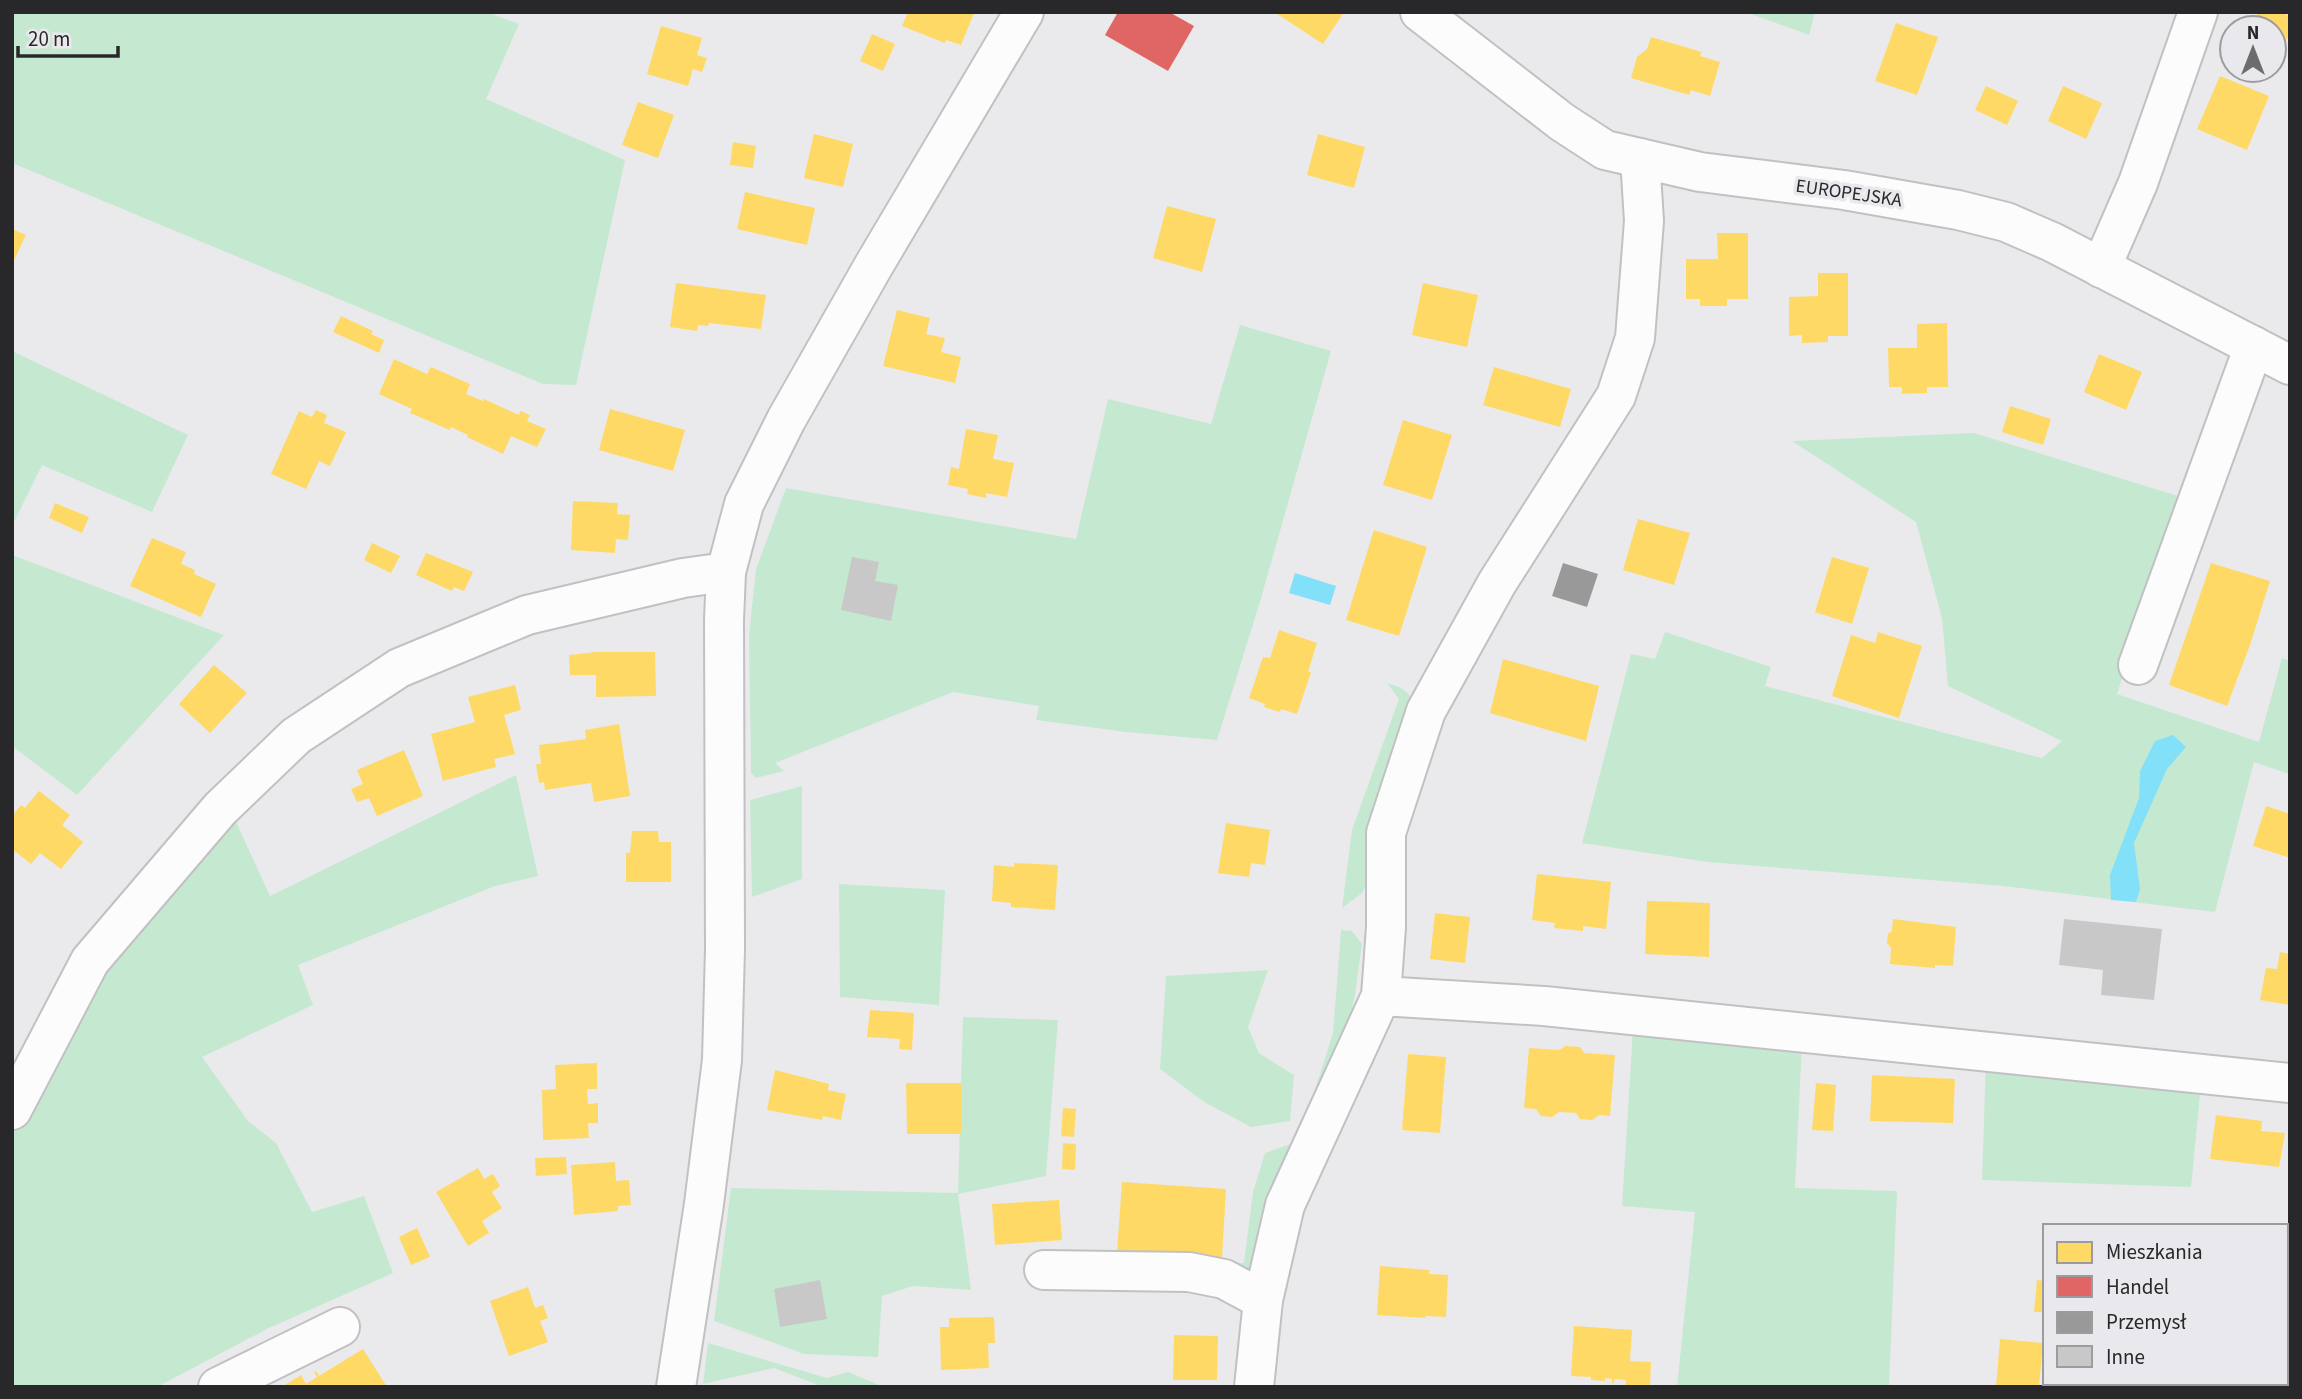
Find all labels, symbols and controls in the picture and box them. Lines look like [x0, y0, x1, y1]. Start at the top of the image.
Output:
scale bar [18, 14, 117, 58]
north arrow [2218, 14, 2288, 84]
text: N [2247, 20, 2259, 47]
text: 20 m [28, 24, 70, 54]
street label: EUROPEJSKA [1794, 173, 1904, 214]
legend [2043, 1224, 2288, 1385]
text: Mieszkania [2106, 1237, 2203, 1267]
text: Handel [2106, 1272, 2169, 1302]
text: Przemysł [2106, 1307, 2187, 1337]
text: Inne [2106, 1342, 2145, 1372]

